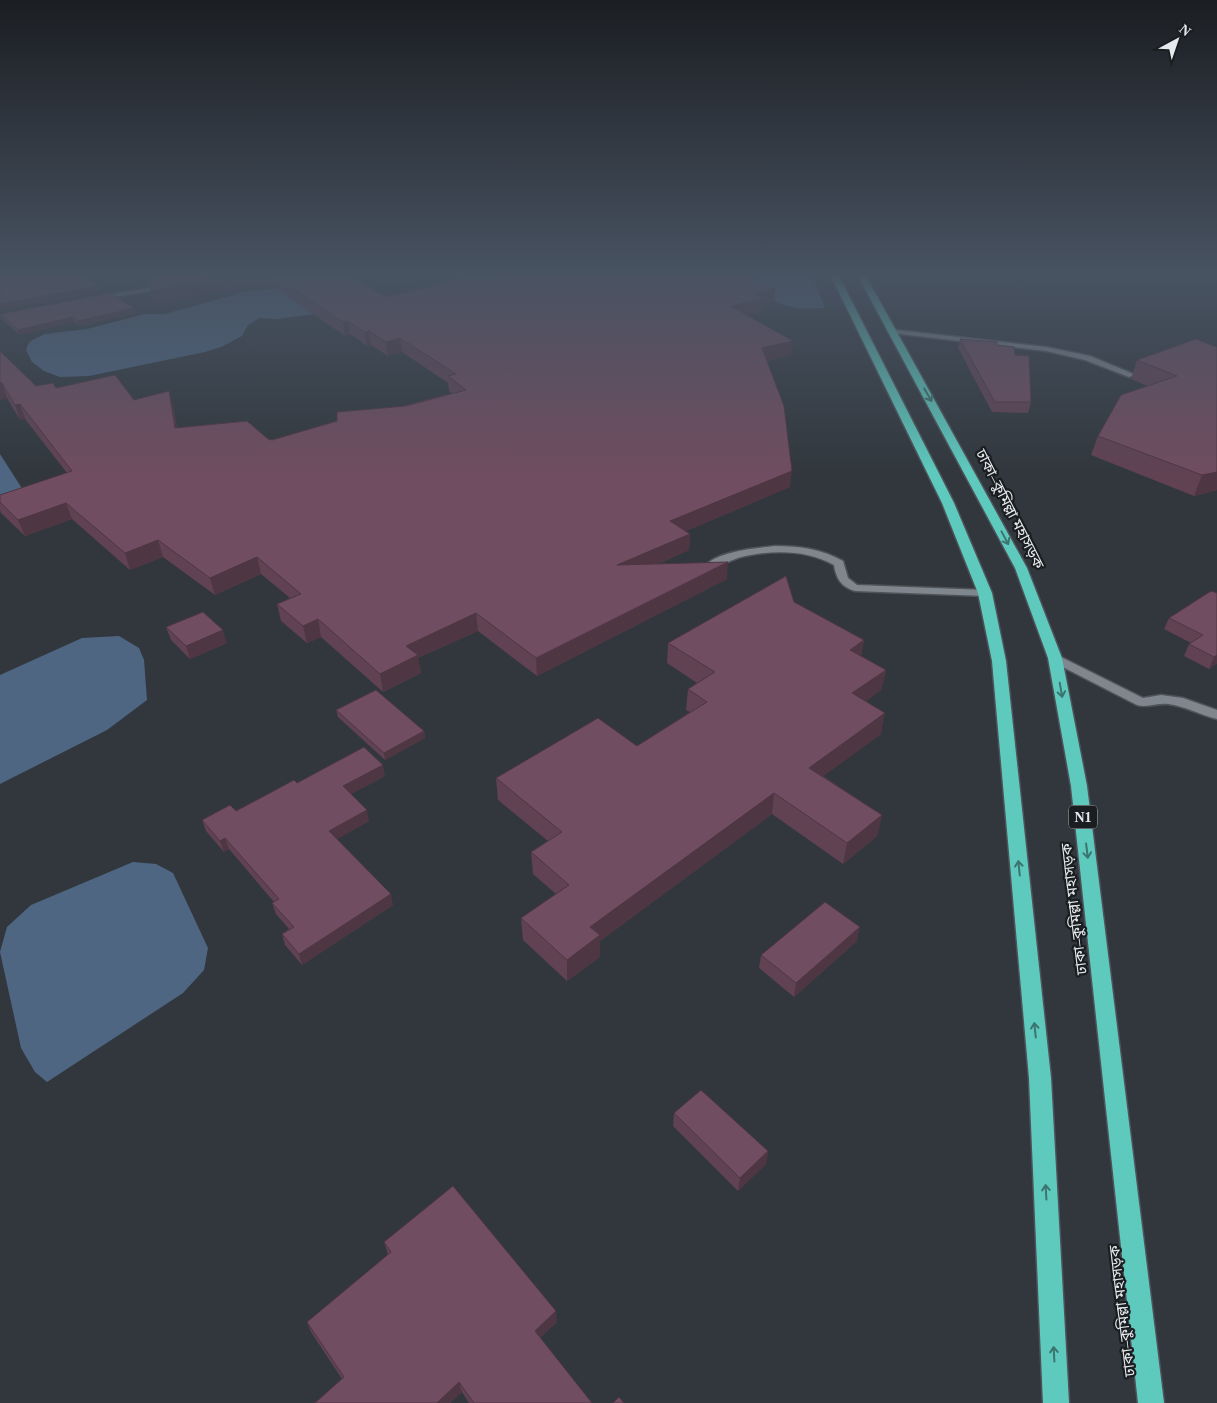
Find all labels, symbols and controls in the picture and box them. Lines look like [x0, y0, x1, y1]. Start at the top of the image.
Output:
north arrow [1152, 15, 1202, 65]
text: N [1176, 21, 1194, 39]
one-way arrow [923, 388, 933, 403]
street label: ঢাকা–কুমিল্লা মহাসড়ক [972, 446, 1048, 573]
one-way arrow [1000, 531, 1010, 546]
one-way arrow [1057, 682, 1067, 698]
road number: N1 [1069, 806, 1097, 829]
street label: ঢাকা–কুমিল্লা মহাসড়ক [1058, 841, 1091, 977]
one-way arrow [1082, 842, 1092, 858]
one-way arrow [1014, 860, 1024, 876]
one-way arrow [1030, 1022, 1040, 1038]
one-way arrow [1041, 1184, 1050, 1200]
street label: ঢাকা–কুমিল্লা মহাসড়ক [1106, 1243, 1139, 1379]
one-way arrow [1049, 1347, 1058, 1363]

